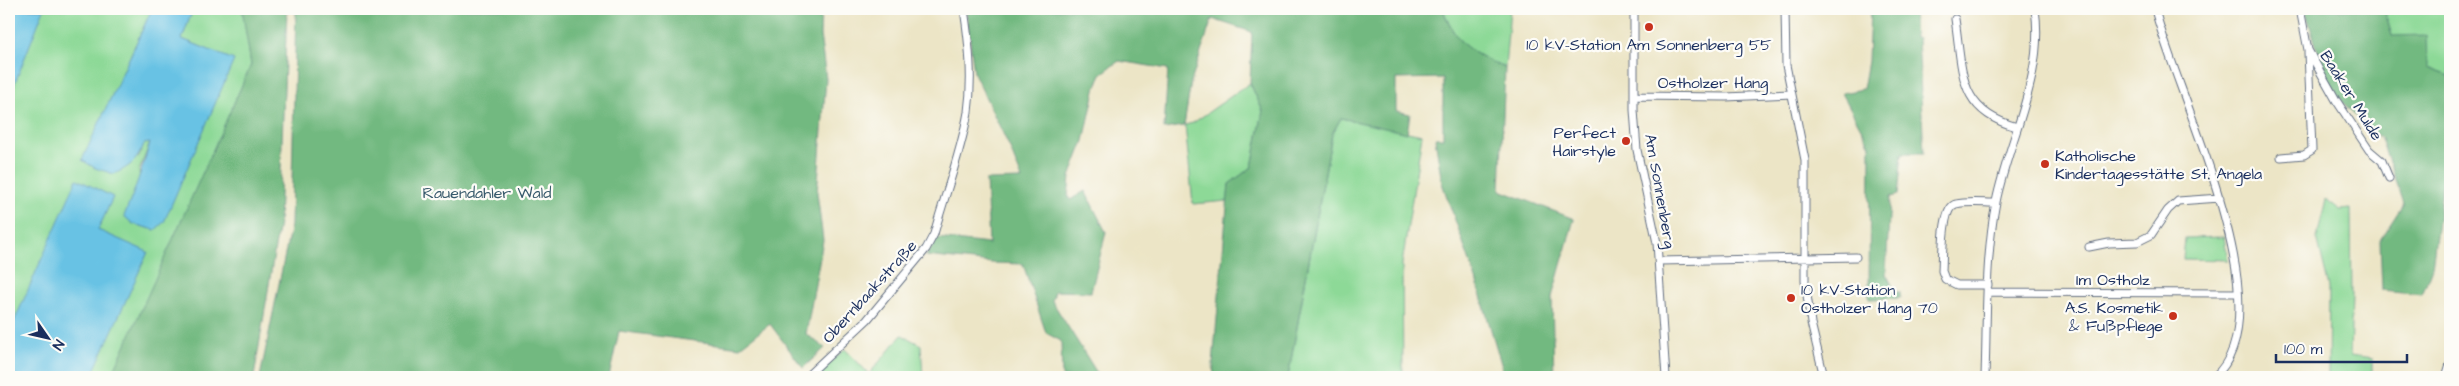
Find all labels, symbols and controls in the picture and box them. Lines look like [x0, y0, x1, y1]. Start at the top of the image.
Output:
marker: 10 kV-Station Am Sonnenberg 55 [1643, 21, 1655, 33]
place label: 10 kV-Station Am Sonnenberg 55 [1526, 34, 1772, 57]
street label: Baaker Mulde [2315, 46, 2388, 145]
street label: Ostholzer Hang [1658, 72, 1768, 95]
place label: Perfect Hairstyle [1552, 122, 1617, 163]
street label: Am Sonnenberg [1638, 132, 1681, 250]
marker: Perfect Hairstyle [1620, 135, 1632, 147]
place label: Katholische Kindertagesstätte St. Angela [2055, 145, 2262, 186]
marker: Katholische Kindertagesstätte St. Angela [2039, 158, 2051, 170]
park label: Rauendahler Wald [423, 182, 551, 204]
street label: Obernbaakstraße [817, 235, 922, 348]
street label: Im Ostholz [2076, 269, 2150, 291]
place label: 10 kV-Station Ostholzer Hang 70 [1801, 279, 1938, 320]
marker: 10 kV-Station Ostholzer Hang 70 [1785, 292, 1797, 304]
place label: A.S. Kosmetik & Fußpflege [2065, 297, 2163, 338]
marker: A.S. Kosmetik & Fußpflege [2167, 310, 2179, 322]
north arrow [22, 314, 72, 364]
scale bar [2276, 331, 2408, 363]
text: N [47, 335, 69, 354]
text: 100 m [2284, 339, 2323, 360]

